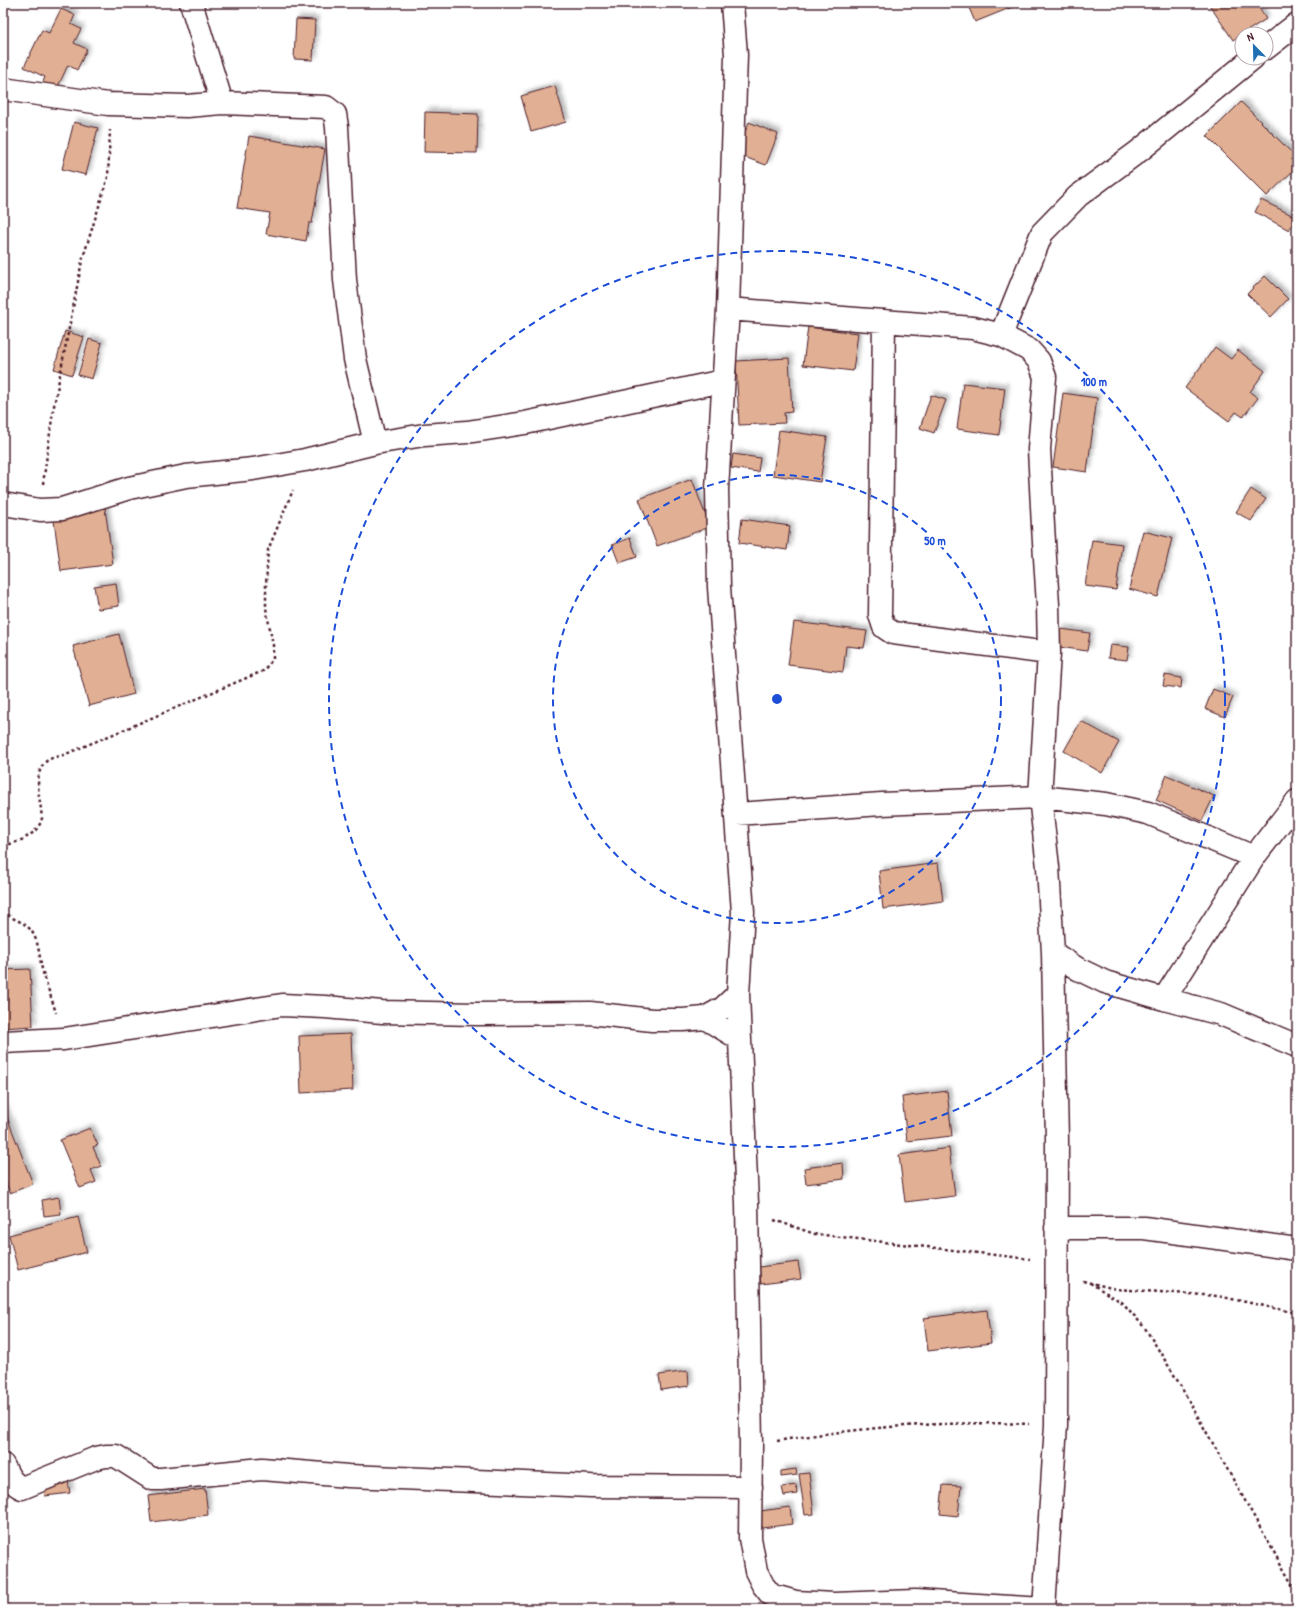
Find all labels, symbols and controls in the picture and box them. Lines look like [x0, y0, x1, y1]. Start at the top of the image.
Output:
north arrow [1234, 26, 1274, 66]
text: N [1245, 29, 1256, 44]
text: 100 m [1081, 373, 1107, 390]
text: 50 m [924, 532, 946, 549]
centre of rings [770, 692, 784, 706]

